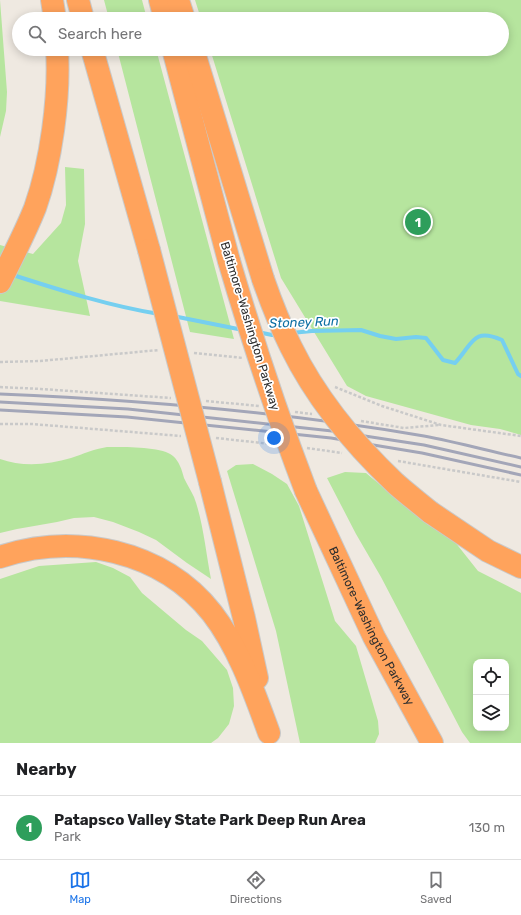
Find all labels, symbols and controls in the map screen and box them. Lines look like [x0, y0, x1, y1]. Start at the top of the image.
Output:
search box [12, 12, 509, 56]
icon: search [26, 23, 48, 45]
text: Search here [58, 25, 142, 43]
pin: 1 [405, 207, 431, 237]
street label: Baltimore-Washington Parkway [218, 240, 282, 412]
water label: Stoney Run [269, 313, 339, 331]
your location [264, 428, 284, 448]
street label: Baltimore-Washington Parkway [326, 544, 417, 708]
map controls [473, 659, 509, 731]
button: locate [473, 659, 509, 695]
button: layers [473, 695, 509, 731]
text: Nearby [16, 759, 77, 779]
text: Patapsco Valley State Park Deep Run Area [54, 811, 366, 829]
text: 1 [26, 820, 32, 835]
text: 130 m [469, 820, 505, 835]
text: Park [54, 829, 81, 844]
tab: Map [69, 869, 91, 906]
tab: Directions [230, 869, 282, 906]
tab: Saved [420, 869, 452, 906]

